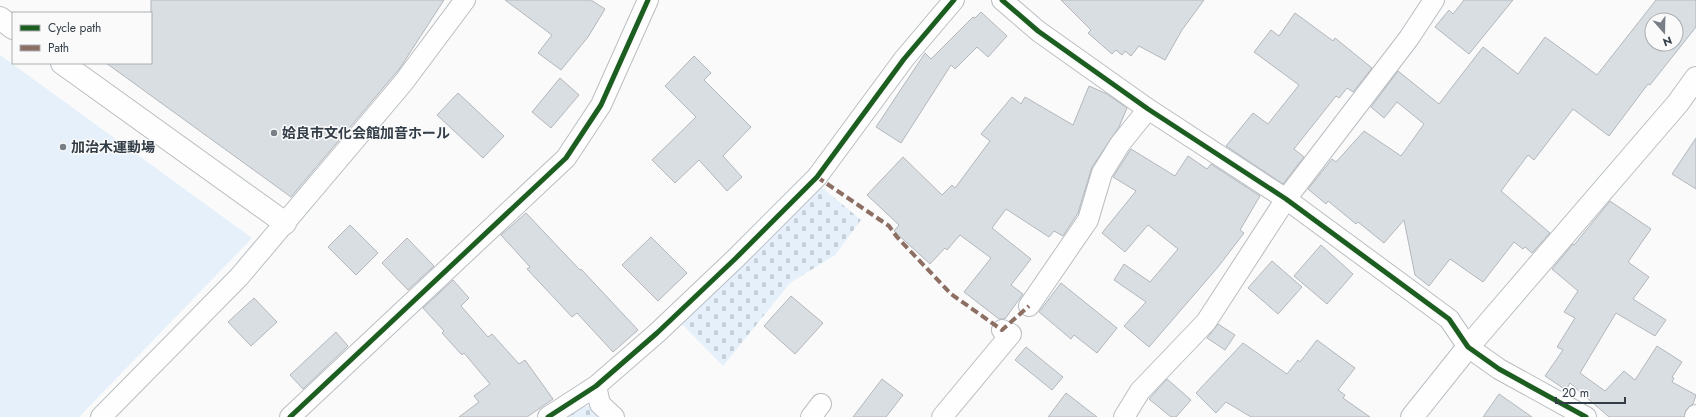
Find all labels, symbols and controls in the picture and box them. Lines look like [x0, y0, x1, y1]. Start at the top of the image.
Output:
legend [12, 12, 152, 64]
north arrow [1644, 12, 1684, 52]
text: Cycle path [48, 19, 101, 37]
text: N [1661, 32, 1674, 50]
text: Path [48, 39, 69, 57]
place label: 姶良市文化会館加音ホール [282, 123, 450, 143]
marker: 姶良市文化会館加音ホール [269, 128, 279, 138]
place label: 加治木運動場 [71, 137, 155, 157]
marker: 加治木運動場 [58, 142, 68, 152]
scale bar [1556, 379, 1625, 405]
text: 20 m [1562, 384, 1589, 402]

